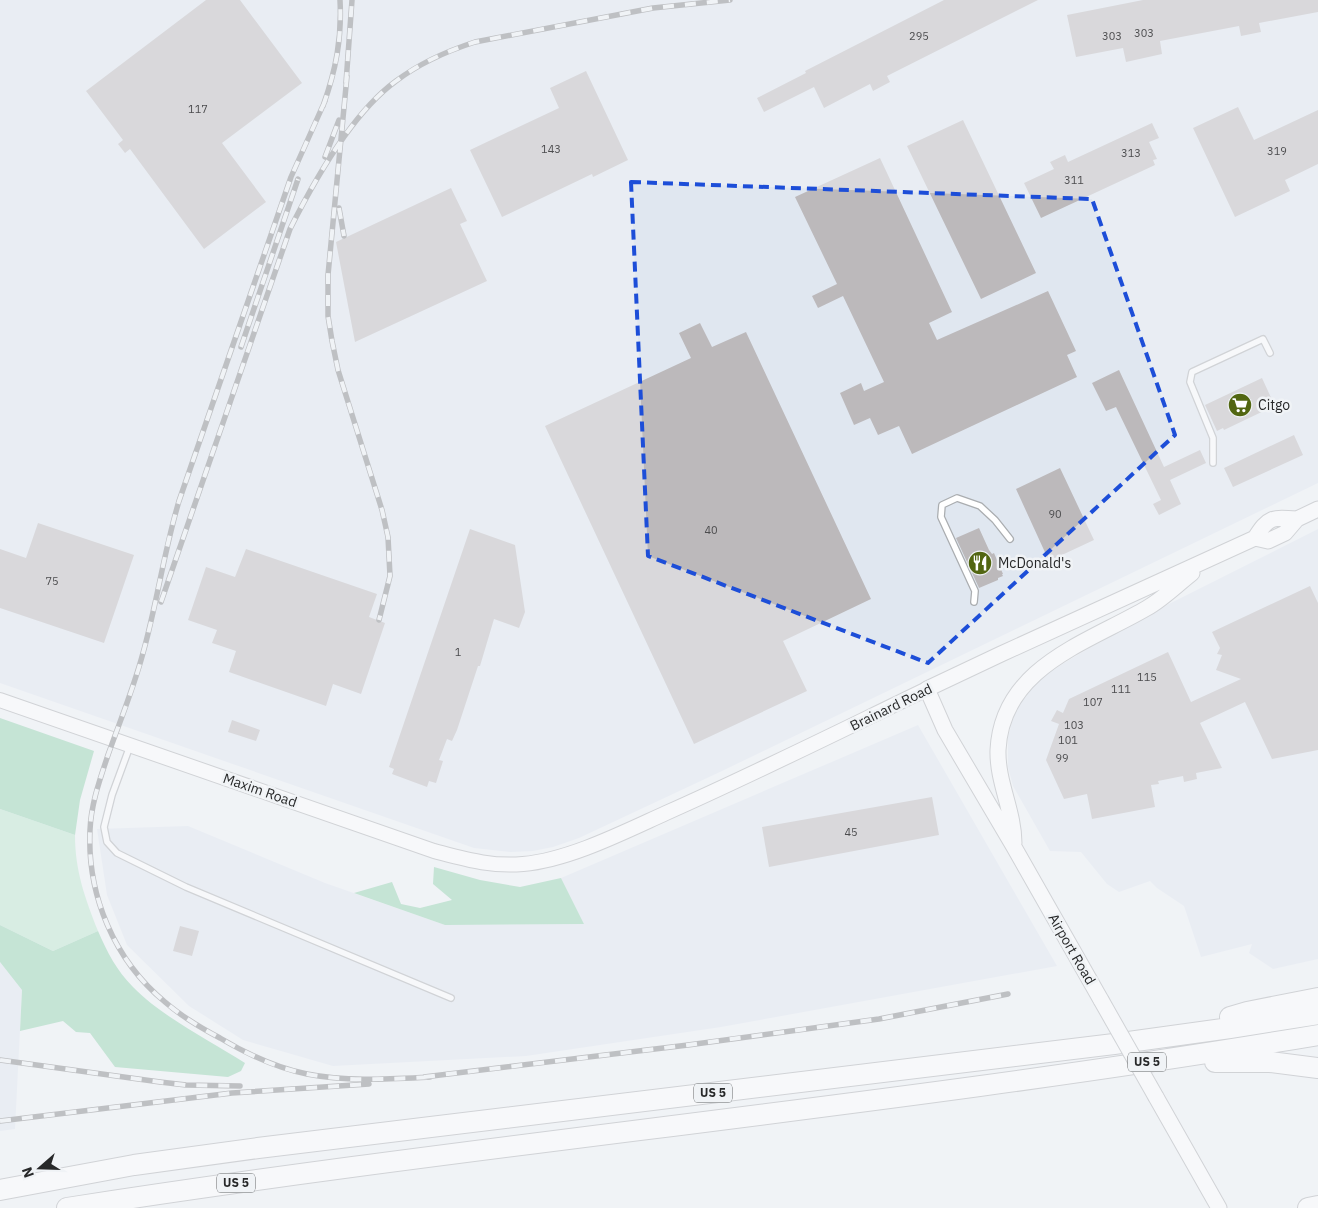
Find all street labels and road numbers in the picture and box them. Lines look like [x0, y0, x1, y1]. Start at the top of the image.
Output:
street label: Brainard Road [847, 679, 935, 735]
street label: Maxim Road [221, 769, 299, 811]
street label: Airport Road [1044, 910, 1100, 988]
road number: US 5 [1128, 1052, 1166, 1072]
road number: US 5 [694, 1084, 732, 1102]
road number: US 5 [217, 1174, 255, 1192]

